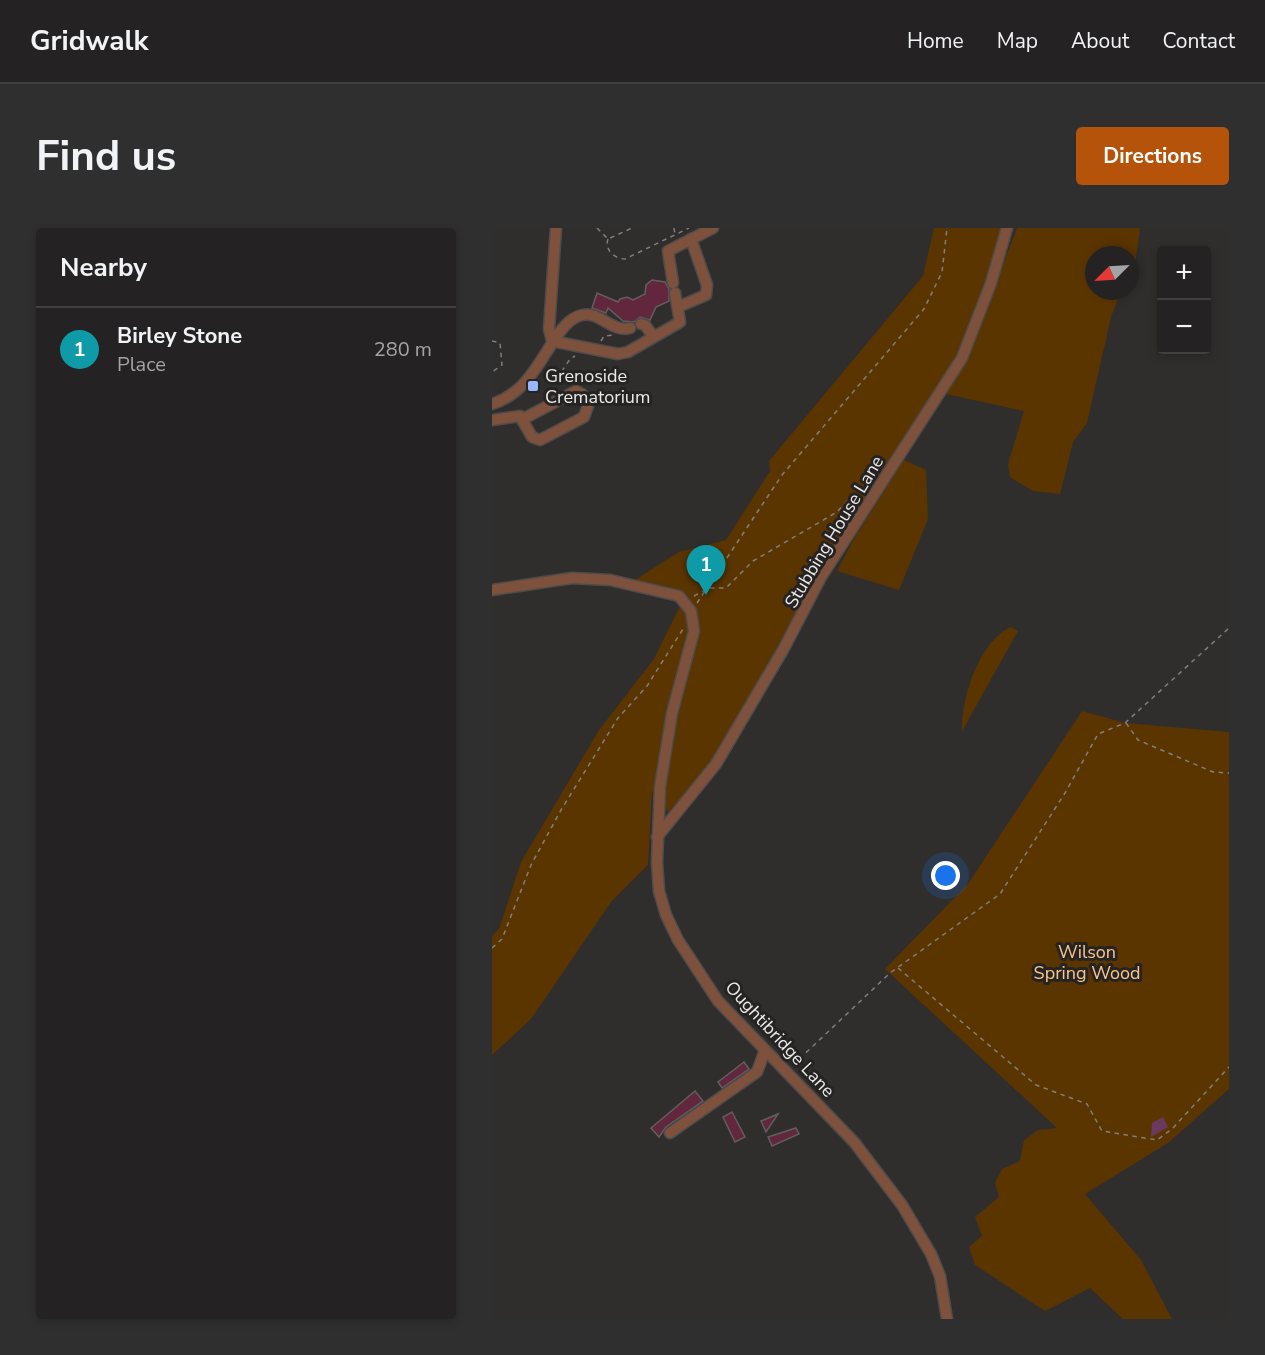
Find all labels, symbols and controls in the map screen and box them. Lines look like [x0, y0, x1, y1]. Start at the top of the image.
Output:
text: Gridwalk [30, 22, 148, 60]
text: Home [907, 27, 964, 55]
text: Map [997, 27, 1038, 55]
text: About [1071, 27, 1129, 55]
text: Contact [1162, 27, 1235, 55]
button: Directions [1076, 127, 1229, 185]
text: Find us [36, 128, 176, 185]
north arrow [1085, 246, 1139, 300]
map controls [1157, 246, 1211, 354]
button: + [1157, 246, 1211, 300]
text: Nearby [60, 250, 147, 285]
button: − [1157, 300, 1211, 354]
text: Birley Stone [117, 321, 242, 351]
text: 1 [74, 336, 86, 363]
text: 280 m [374, 336, 432, 363]
text: Place [117, 351, 166, 378]
place label: Grenoside Crematorium [545, 364, 650, 409]
marker: Grenoside Crematorium [526, 379, 540, 393]
street label: Stubbing House Lane [779, 451, 889, 613]
pin: 1 [686, 546, 726, 595]
your location [931, 861, 960, 890]
park label: Wilson Spring Wood [1034, 940, 1140, 985]
street label: Oughtibridge Lane [720, 976, 840, 1102]

